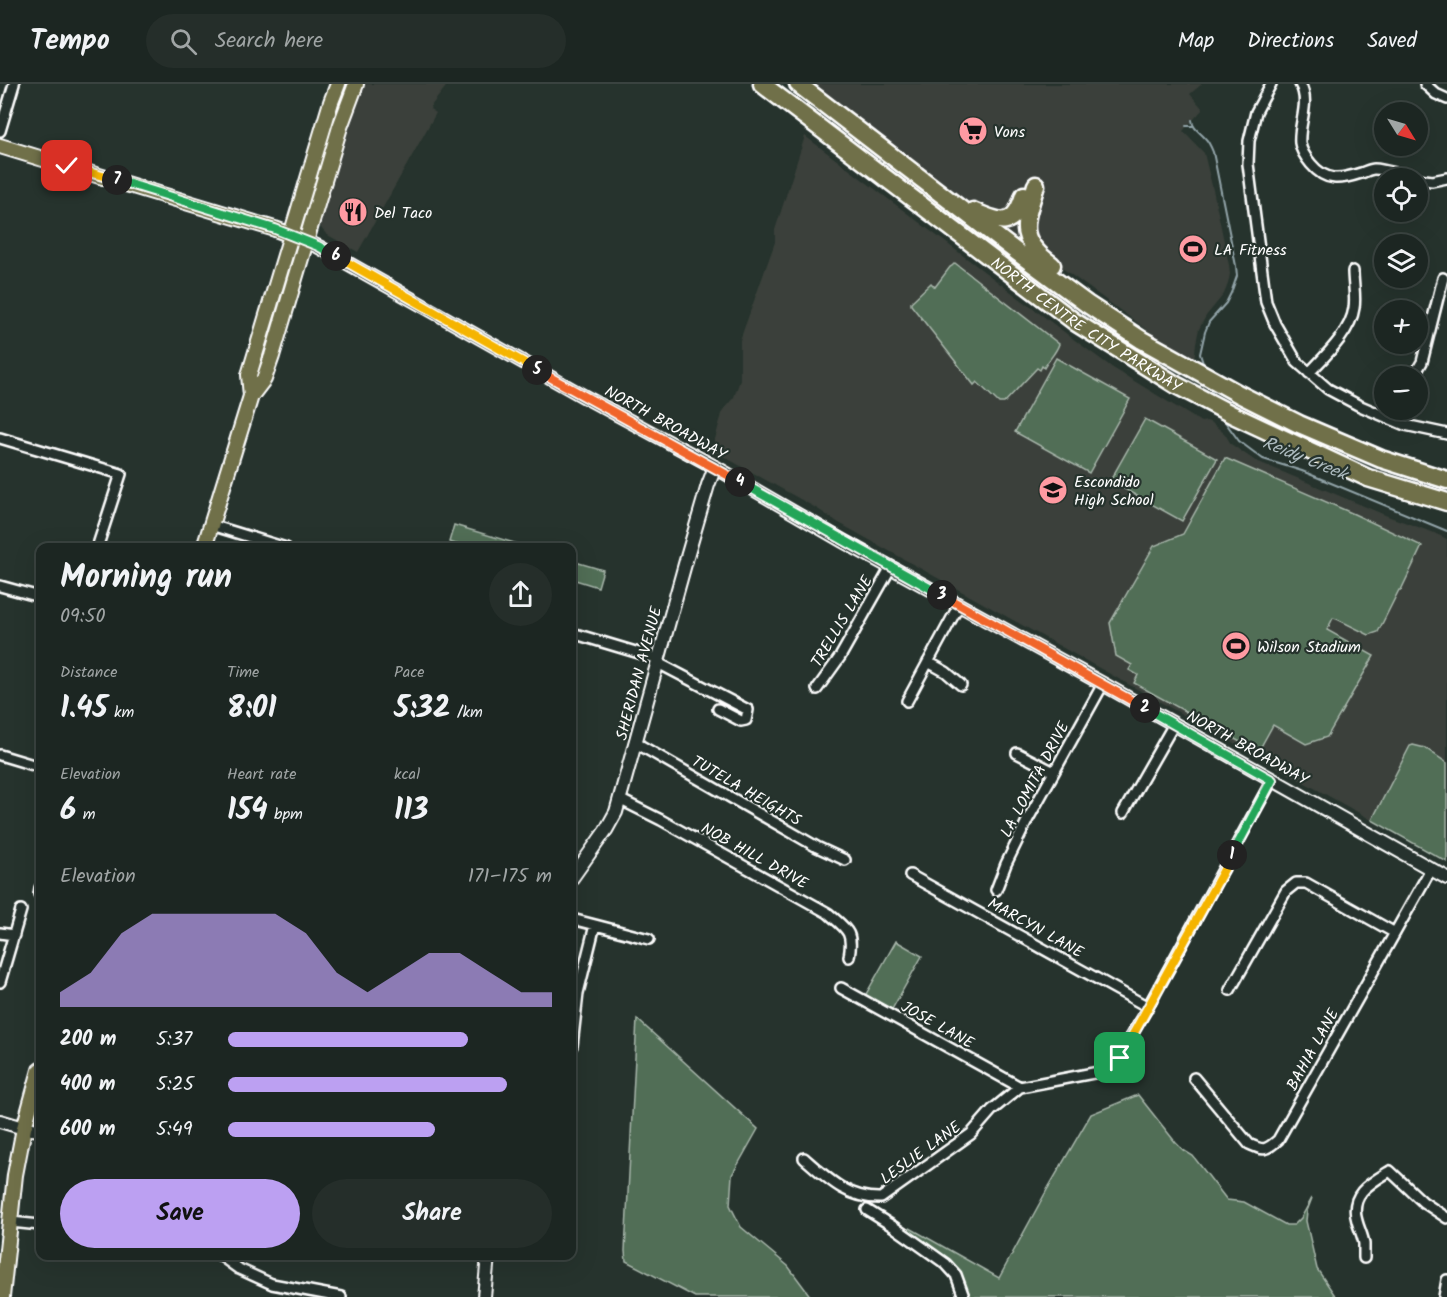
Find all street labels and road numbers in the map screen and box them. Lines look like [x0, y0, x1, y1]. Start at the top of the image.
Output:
street label: NORTH CENTRE CITY PARKWAY [985, 251, 1186, 400]
street label: NORTH BROADWAY [600, 379, 732, 468]
street label: TRELLIS LANE [805, 571, 880, 672]
street label: SHERIDAN AVENUE [610, 603, 669, 743]
street label: NORTH BROADWAY [1182, 704, 1314, 793]
street label: LA LOMITA DRIVE [994, 717, 1077, 842]
street label: TUTELA HEIGHTS [687, 750, 806, 833]
street label: NOB HILL DRIVE [696, 816, 813, 896]
street label: MARCYN LANE [983, 892, 1088, 965]
street label: JOSE LANE [896, 995, 979, 1056]
street label: BAHIA LANE [1280, 1004, 1346, 1095]
street label: LESLIE LANE [875, 1115, 967, 1191]

